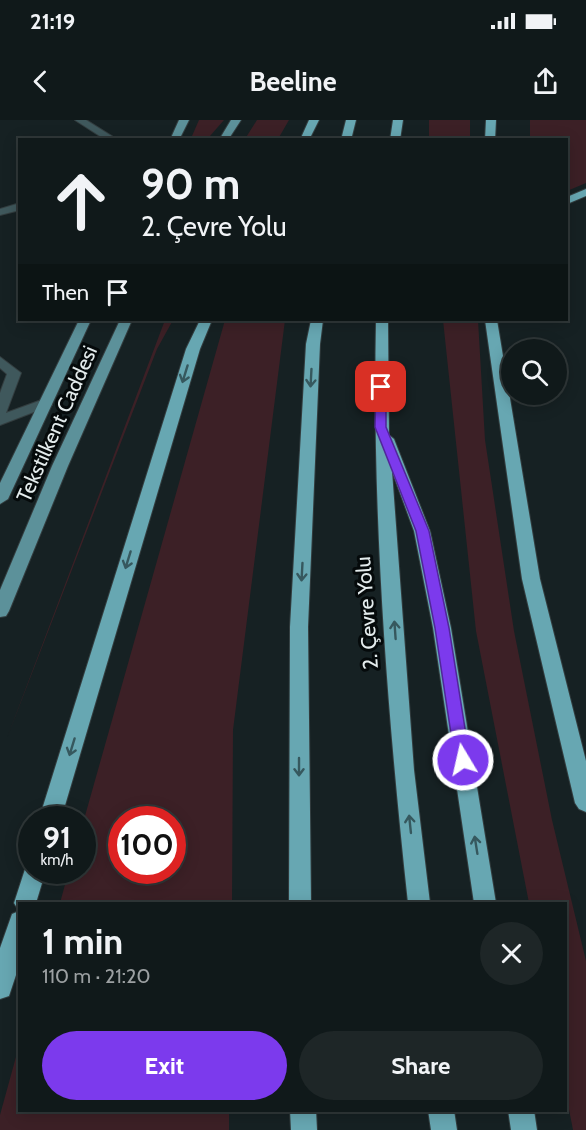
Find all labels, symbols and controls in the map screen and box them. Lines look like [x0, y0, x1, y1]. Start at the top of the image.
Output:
text: 21:19 [30, 8, 75, 35]
icon: back [24, 65, 57, 98]
text: Beeline [249, 65, 337, 98]
icon: share [529, 65, 562, 98]
text: 90 m [141, 158, 240, 210]
icon: ahead [42, 162, 120, 240]
text: 2. Çevre Yolu [141, 210, 287, 243]
icon: arrive [101, 276, 134, 309]
text: Then [42, 279, 89, 306]
map controls [501, 339, 567, 405]
button: search [501, 339, 567, 405]
street label: Tekstilkent Caddesi [11, 342, 102, 506]
pin [355, 361, 406, 412]
one-way arrow [179, 364, 190, 383]
one-way arrow [306, 367, 317, 387]
icon: arrive [364, 370, 397, 403]
one-way arrow [122, 551, 133, 570]
street label: 2. Çevre Yolu [350, 556, 383, 670]
one-way arrow [296, 562, 307, 582]
one-way arrow [389, 620, 400, 640]
position arrow [431, 728, 495, 792]
one-way arrow [66, 737, 77, 756]
one-way arrow [293, 757, 305, 777]
speed limit sign: 100 [108, 806, 186, 884]
one-way arrow [404, 815, 415, 834]
text: 91 [43, 819, 71, 856]
one-way arrow [470, 836, 481, 856]
text: km/h [41, 851, 73, 869]
text: 1 min [42, 919, 123, 963]
button: close [480, 922, 543, 985]
text: 110 m · 21:20 [42, 964, 150, 988]
button: Exit [42, 1031, 287, 1100]
button: Share [299, 1031, 543, 1100]

